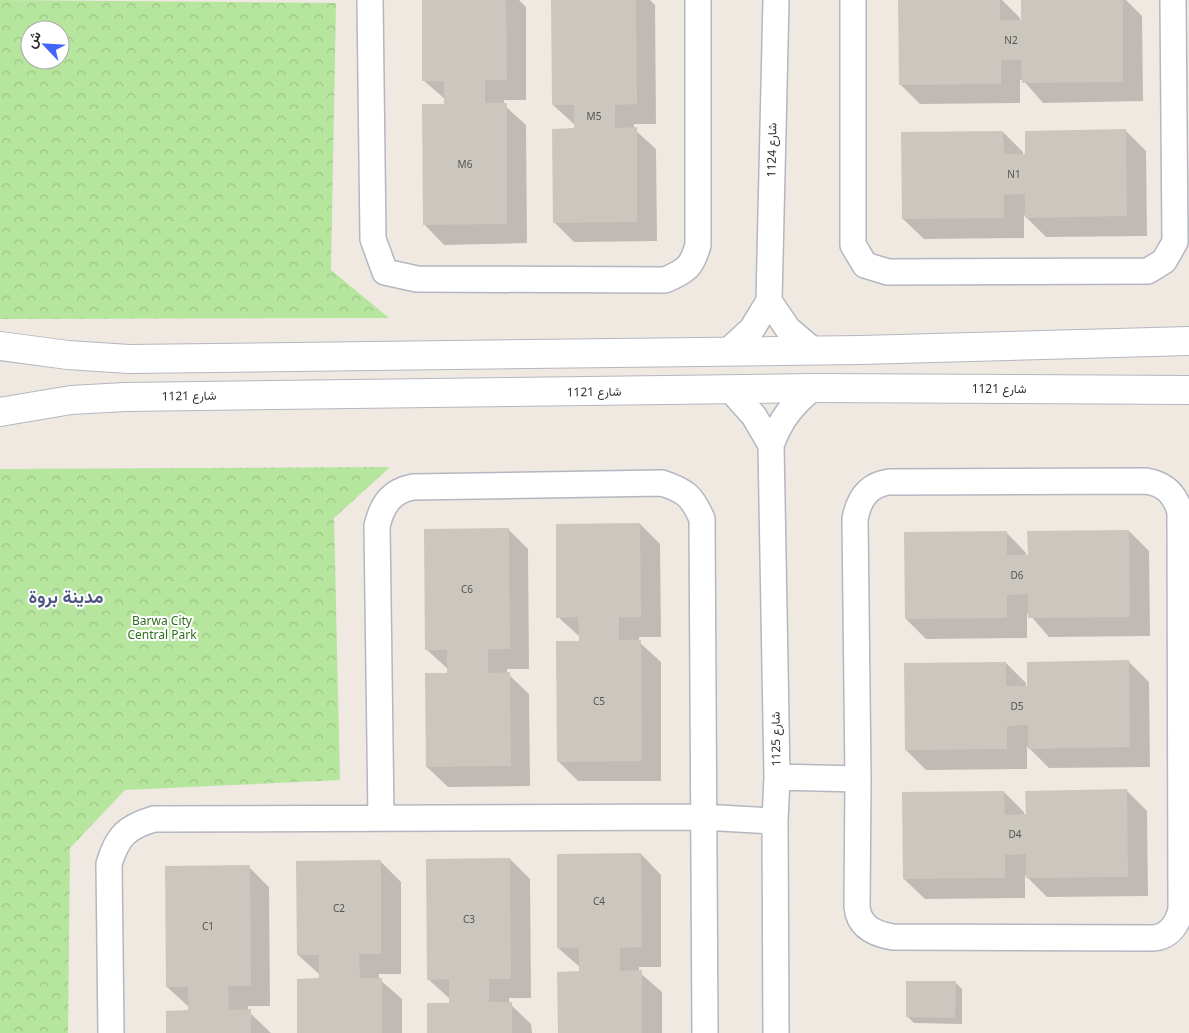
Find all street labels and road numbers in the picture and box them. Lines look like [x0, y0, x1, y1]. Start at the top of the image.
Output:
street label: شارع 1124 [763, 122, 781, 178]
street label: شارع 1121 [972, 380, 1026, 398]
street label: شارع 1121 [566, 383, 622, 401]
street label: شارع 1121 [161, 387, 217, 405]
street label: شارع 1125 [767, 711, 785, 767]

